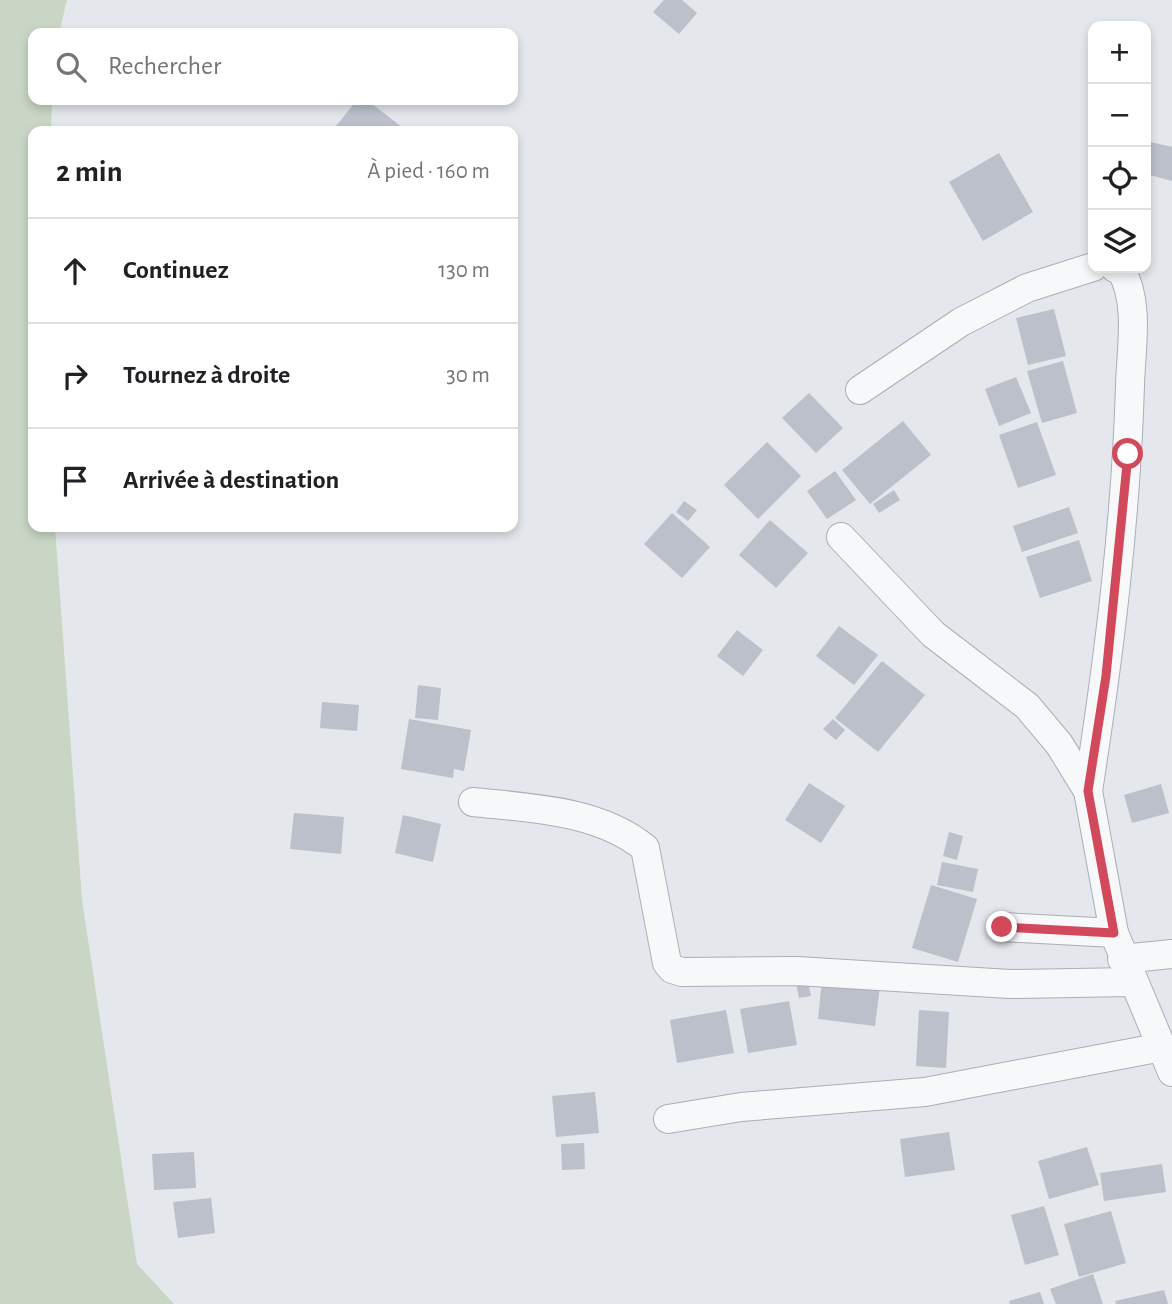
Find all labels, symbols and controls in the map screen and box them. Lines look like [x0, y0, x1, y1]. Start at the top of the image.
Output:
map controls [1088, 21, 1151, 273]
button: + [1088, 21, 1151, 84]
search box [28, 28, 518, 105]
icon: search [52, 48, 90, 86]
text: Rechercher [108, 53, 221, 79]
button: − [1088, 84, 1151, 147]
button: locate [1088, 147, 1151, 210]
text: 2 min [56, 157, 123, 187]
text: À pied · 160 m [367, 160, 490, 183]
button: layers [1088, 210, 1151, 273]
icon: ahead [56, 252, 94, 290]
text: Continuez [123, 257, 229, 283]
text: 130 m [438, 259, 490, 282]
icon: right [56, 357, 94, 395]
text: Tournez à droite [123, 362, 290, 388]
text: 30 m [446, 364, 490, 387]
route start [1112, 438, 1143, 469]
icon: arrive [56, 462, 94, 500]
text: Arrivée à destination [123, 467, 339, 493]
route end [986, 911, 1017, 942]

